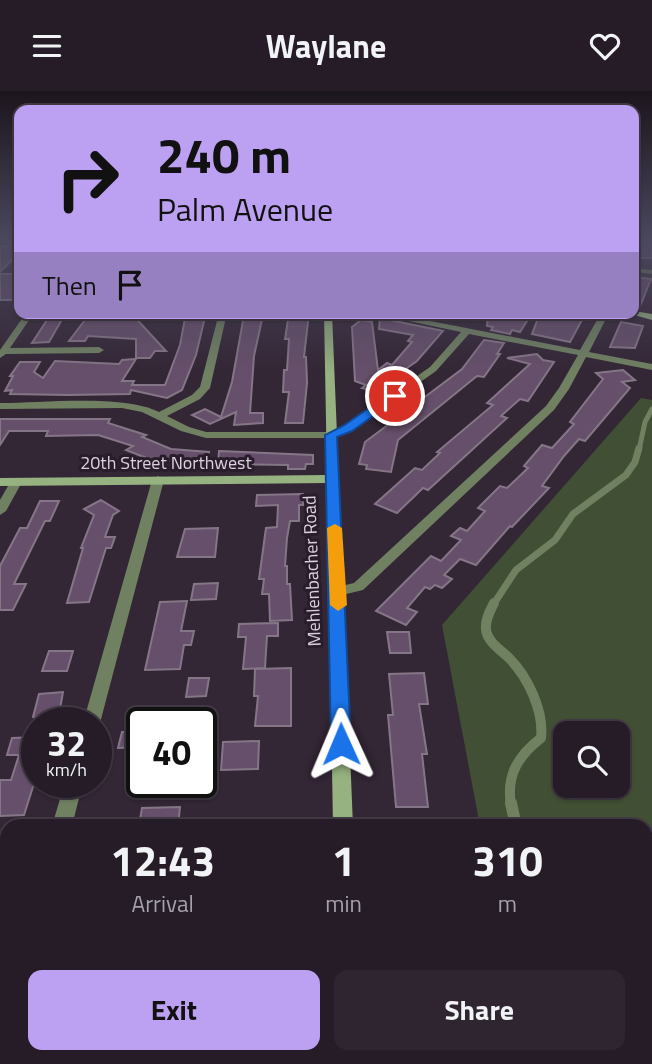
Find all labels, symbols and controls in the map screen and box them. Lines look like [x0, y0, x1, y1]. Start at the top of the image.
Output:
text: Waylane [266, 22, 386, 70]
icon: menu [28, 27, 66, 65]
icon: heart [586, 27, 624, 65]
text: 240 m [157, 117, 291, 192]
icon: right [42, 133, 133, 224]
text: Palm Avenue [157, 185, 333, 233]
text: Then [42, 266, 97, 305]
icon: arrive [111, 266, 149, 304]
pin [365, 366, 425, 426]
icon: arrive [376, 377, 414, 415]
street label: 20th Street Northwest [80, 449, 252, 476]
street label: Mehlenbacher Road [295, 495, 328, 647]
speed limit sign: 40 [126, 707, 217, 798]
position arrow [304, 707, 378, 781]
text: 32 [47, 716, 86, 770]
map controls [553, 721, 630, 798]
button: search [553, 721, 630, 798]
text: km/h [46, 756, 87, 783]
text: 12:43 [110, 828, 215, 892]
text: 1 [332, 828, 355, 892]
text: 310 [472, 828, 543, 892]
text: Arrival [131, 886, 194, 921]
text: min [325, 886, 362, 921]
text: m [498, 886, 517, 921]
button: Exit [28, 970, 320, 1050]
button: Share [334, 970, 625, 1050]

